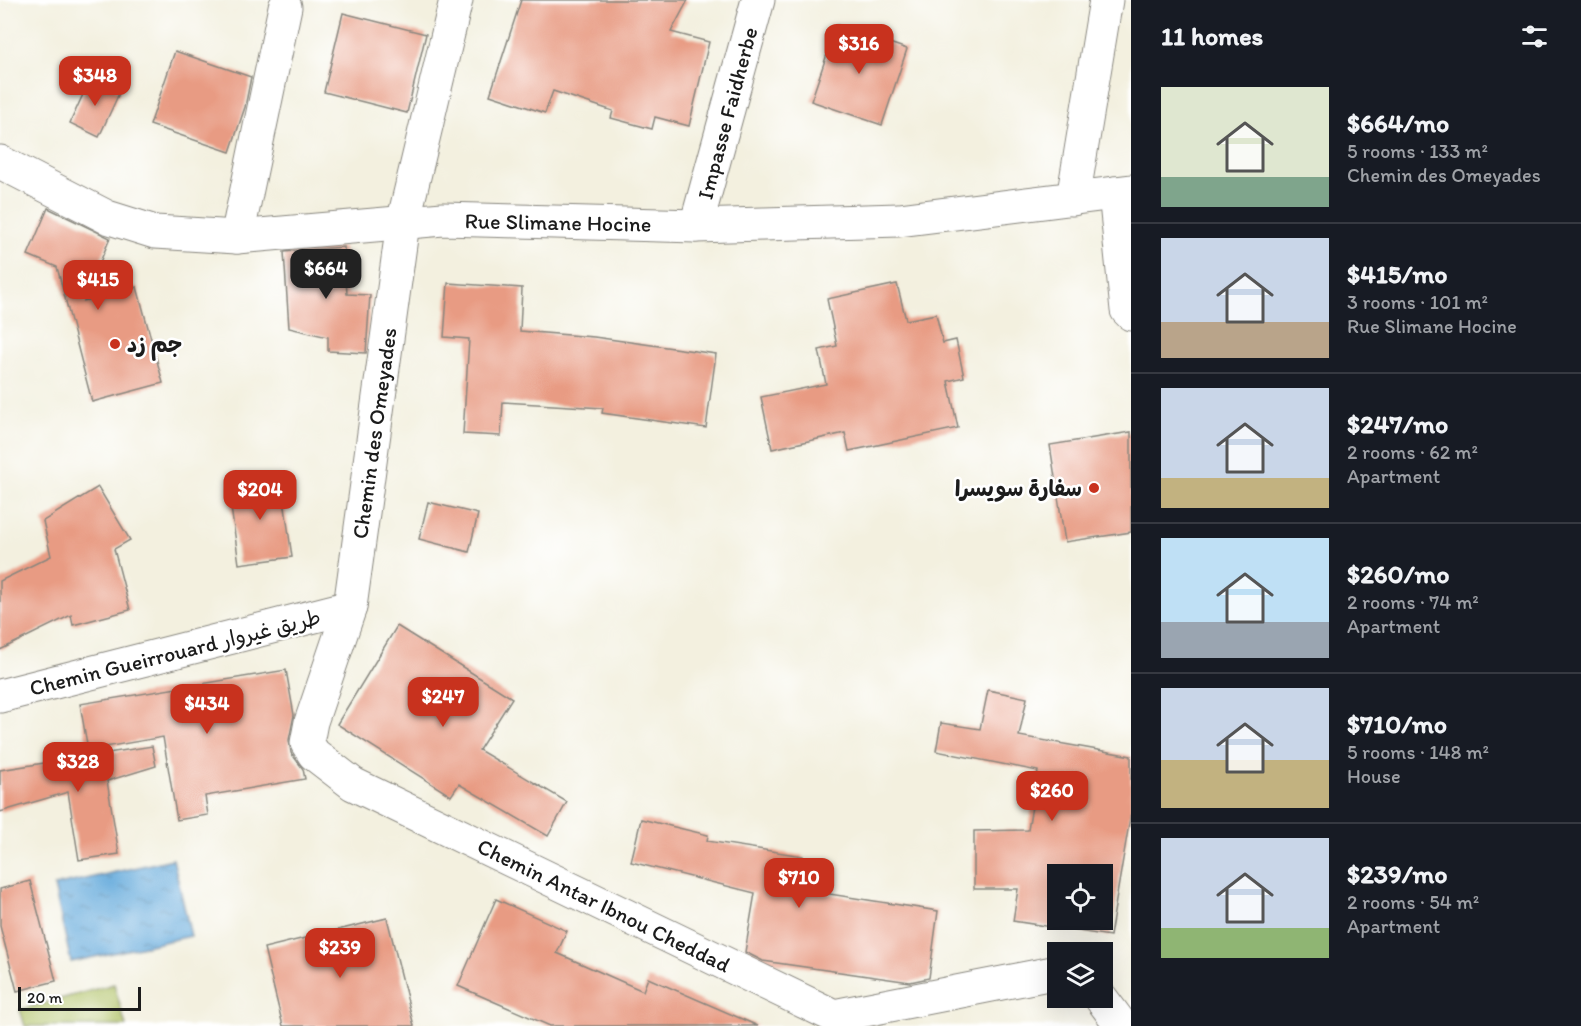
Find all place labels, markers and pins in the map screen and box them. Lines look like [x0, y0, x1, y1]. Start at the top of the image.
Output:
pin: $316 [823, 24, 895, 75]
pin: $348 [59, 56, 131, 107]
pin: $664 [290, 249, 362, 300]
pin: $415 [62, 260, 134, 311]
place label: جم زد [127, 331, 182, 361]
marker: جم زد [108, 337, 122, 351]
pin: $204 [224, 470, 296, 521]
place label: سفارة سويسرا [955, 475, 1082, 502]
marker: سفارة سويسرا [1087, 481, 1101, 495]
pin: $247 [407, 677, 479, 728]
pin: $434 [171, 684, 243, 735]
pin: $328 [42, 742, 114, 793]
pin: $260 [1016, 771, 1088, 822]
pin: $710 [763, 858, 835, 909]
pin: $239 [304, 928, 376, 979]

